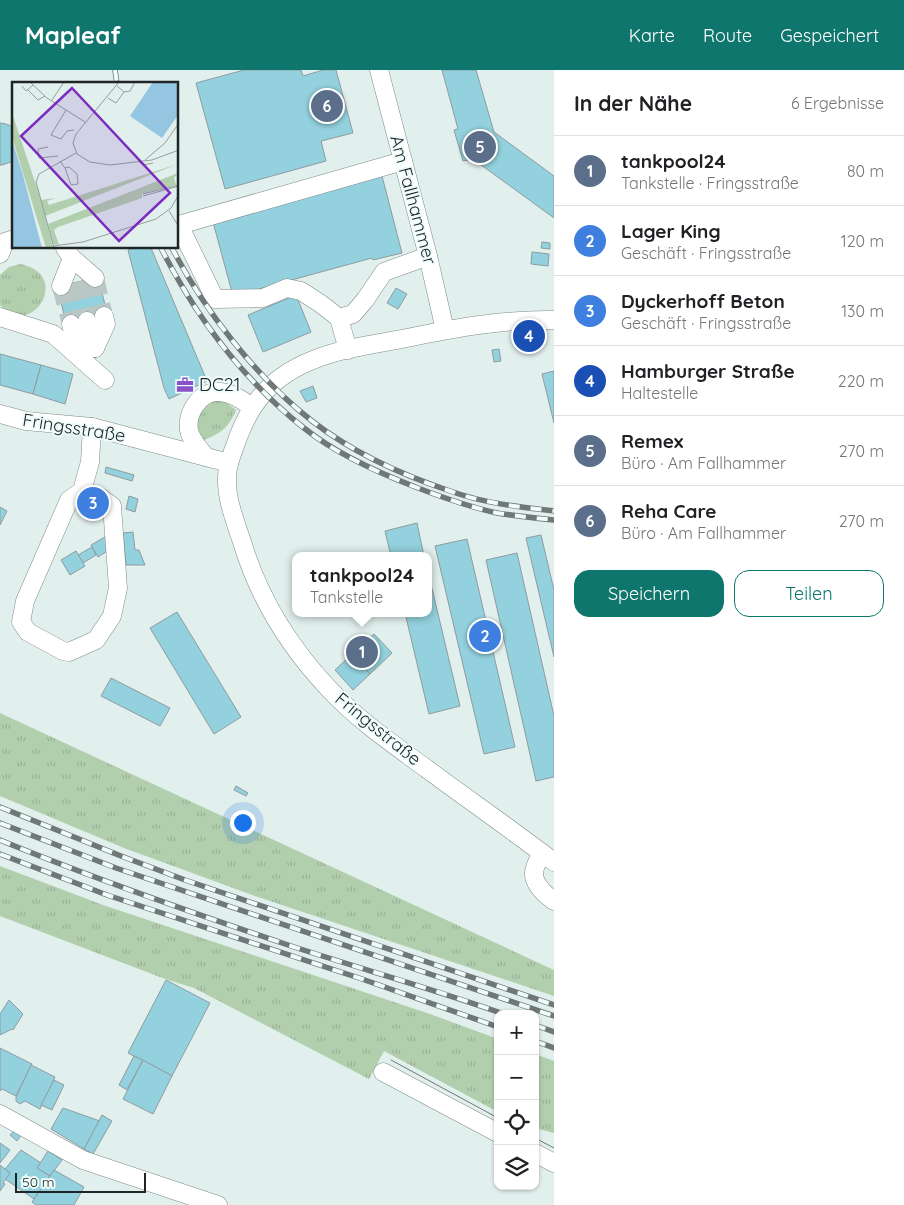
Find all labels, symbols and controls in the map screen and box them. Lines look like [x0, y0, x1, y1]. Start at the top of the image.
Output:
text: Mapleaf [25, 20, 121, 50]
text: Karte [629, 24, 675, 47]
text: Route [703, 24, 752, 47]
text: Gespeichert [780, 24, 879, 47]
inset map [12, 82, 179, 249]
pin: 6 [311, 87, 343, 125]
text: In der Nähe [574, 90, 692, 116]
text: 6 Ergebnisse [791, 93, 884, 113]
pin: 5 [464, 128, 496, 166]
street label: Am Fallhammer [385, 133, 442, 267]
text: tankpool24 [621, 149, 726, 173]
text: 1 [587, 161, 593, 181]
text: 80 m [847, 161, 884, 181]
text: Tankstelle · Fringsstraße [621, 173, 799, 193]
text: Lager King [621, 219, 721, 243]
text: 2 [585, 231, 595, 251]
text: 120 m [841, 231, 884, 251]
text: Geschäft · Fringsstraße [621, 243, 791, 263]
text: Dyckerhoff Beton [621, 289, 785, 313]
text: 3 [586, 301, 594, 321]
text: 130 m [841, 301, 884, 321]
text: Geschäft · Fringsstraße [621, 313, 791, 333]
pin: 4 [513, 317, 545, 355]
text: Hamburger Straße [621, 359, 795, 383]
text: 4 [585, 371, 595, 391]
text: 220 m [838, 371, 884, 391]
place label: DC21 [199, 373, 240, 396]
office icon: DC21 [175, 375, 195, 395]
text: Haltestelle [621, 383, 698, 403]
street label: Fringsstraße [21, 408, 127, 447]
text: Remex [621, 429, 683, 453]
text: 5 [585, 441, 595, 461]
text: 270 m [839, 441, 884, 461]
text: Büro · Am Fallhammer [621, 453, 786, 473]
pin: 3 [77, 484, 109, 522]
text: Reha Care [621, 499, 716, 523]
text: 6 [586, 511, 594, 531]
text: 270 m [839, 511, 884, 531]
text: Büro · Am Fallhammer [621, 523, 786, 543]
popup [292, 552, 432, 617]
text: tankpool24 [310, 563, 414, 587]
button: Speichern [574, 570, 724, 617]
button: Teilen [734, 570, 884, 617]
text: Tankstelle [310, 587, 383, 607]
pin: 2 [469, 617, 501, 655]
pin: 1 [346, 633, 378, 671]
street label: Fringsstraße [331, 687, 426, 770]
your location [230, 810, 256, 836]
map controls [494, 1010, 539, 1190]
button: + [494, 1010, 539, 1055]
button: − [494, 1055, 539, 1100]
button: locate [494, 1100, 539, 1145]
button: layers [494, 1145, 539, 1190]
scale bar [15, 1170, 146, 1193]
text: 50 m [22, 1173, 55, 1191]

